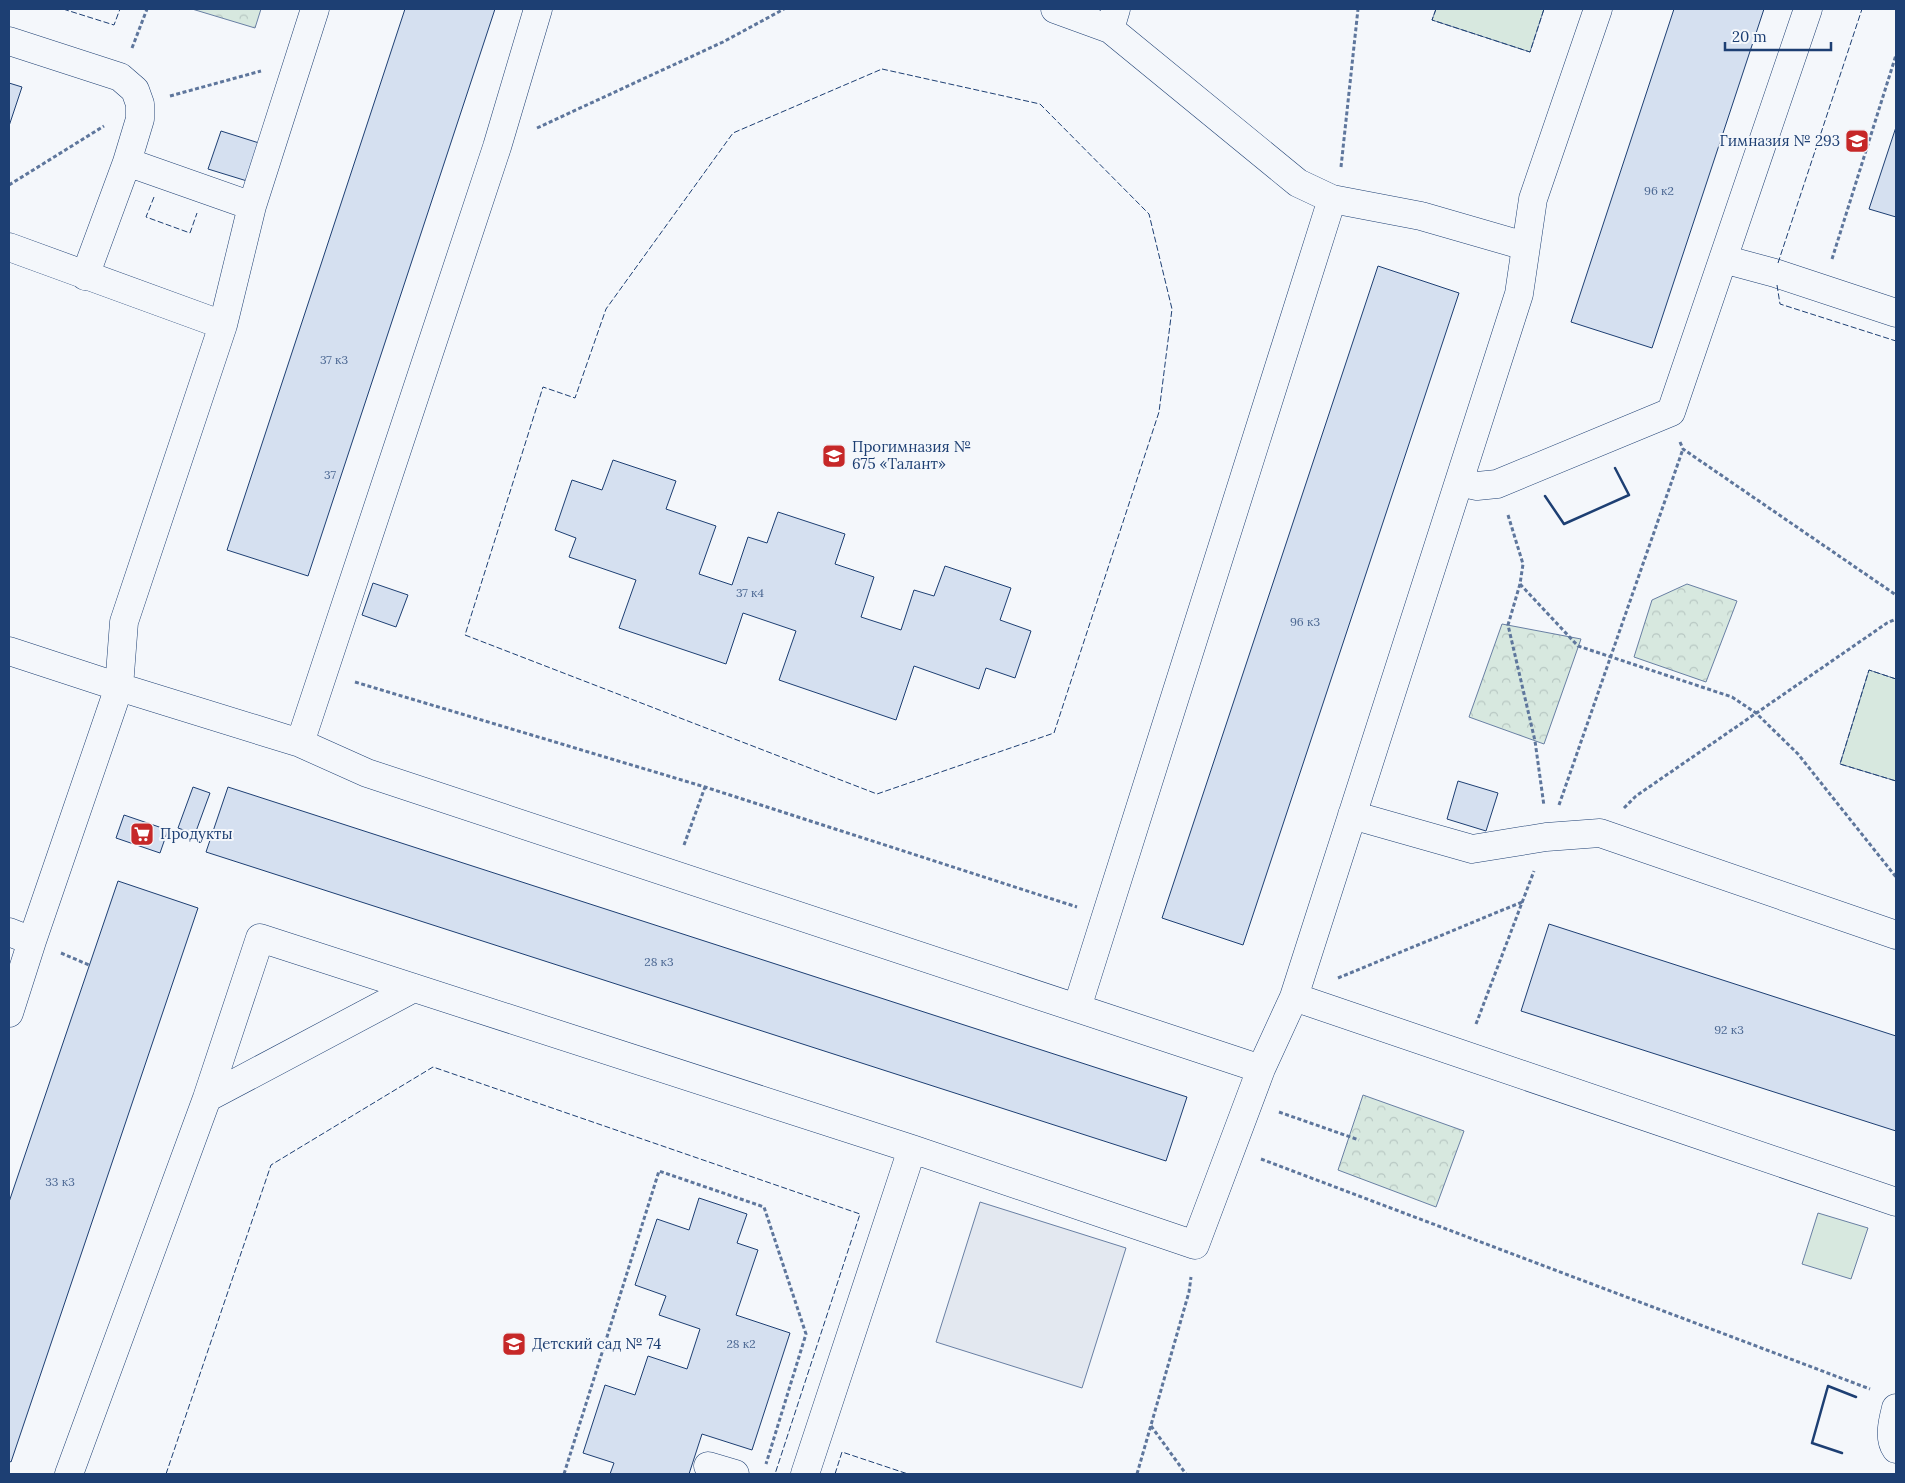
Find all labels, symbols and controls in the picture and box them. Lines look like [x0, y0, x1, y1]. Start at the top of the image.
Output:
scale bar [1725, 20, 1831, 52]
text: 20 m [1732, 27, 1767, 46]
school or university icon: Гимназия № 293 [1844, 128, 1870, 154]
place label: Гимназия № 293 [1719, 131, 1840, 150]
house number: 96 к2 [1644, 183, 1674, 198]
house number: 37 к3 [320, 352, 348, 367]
place label: Прогимназия № 675 «Талант» [852, 437, 971, 473]
school or university icon: Прогимназия № 675 «Талант» [821, 443, 847, 469]
house number: 37 [324, 467, 336, 482]
house number: 37 к4 [736, 585, 765, 600]
house number: 96 к3 [1290, 614, 1320, 629]
supermarket icon: Продукты [129, 821, 155, 847]
place label: Продукты [160, 824, 233, 843]
house number: 28 к3 [644, 954, 674, 969]
house number: 92 к3 [1714, 1022, 1744, 1037]
house number: 33 к3 [45, 1174, 75, 1189]
school or university icon: Детский сад № 74 [501, 1331, 527, 1357]
place label: Детский сад № 74 [532, 1334, 661, 1353]
house number: 28 к2 [726, 1336, 756, 1351]

